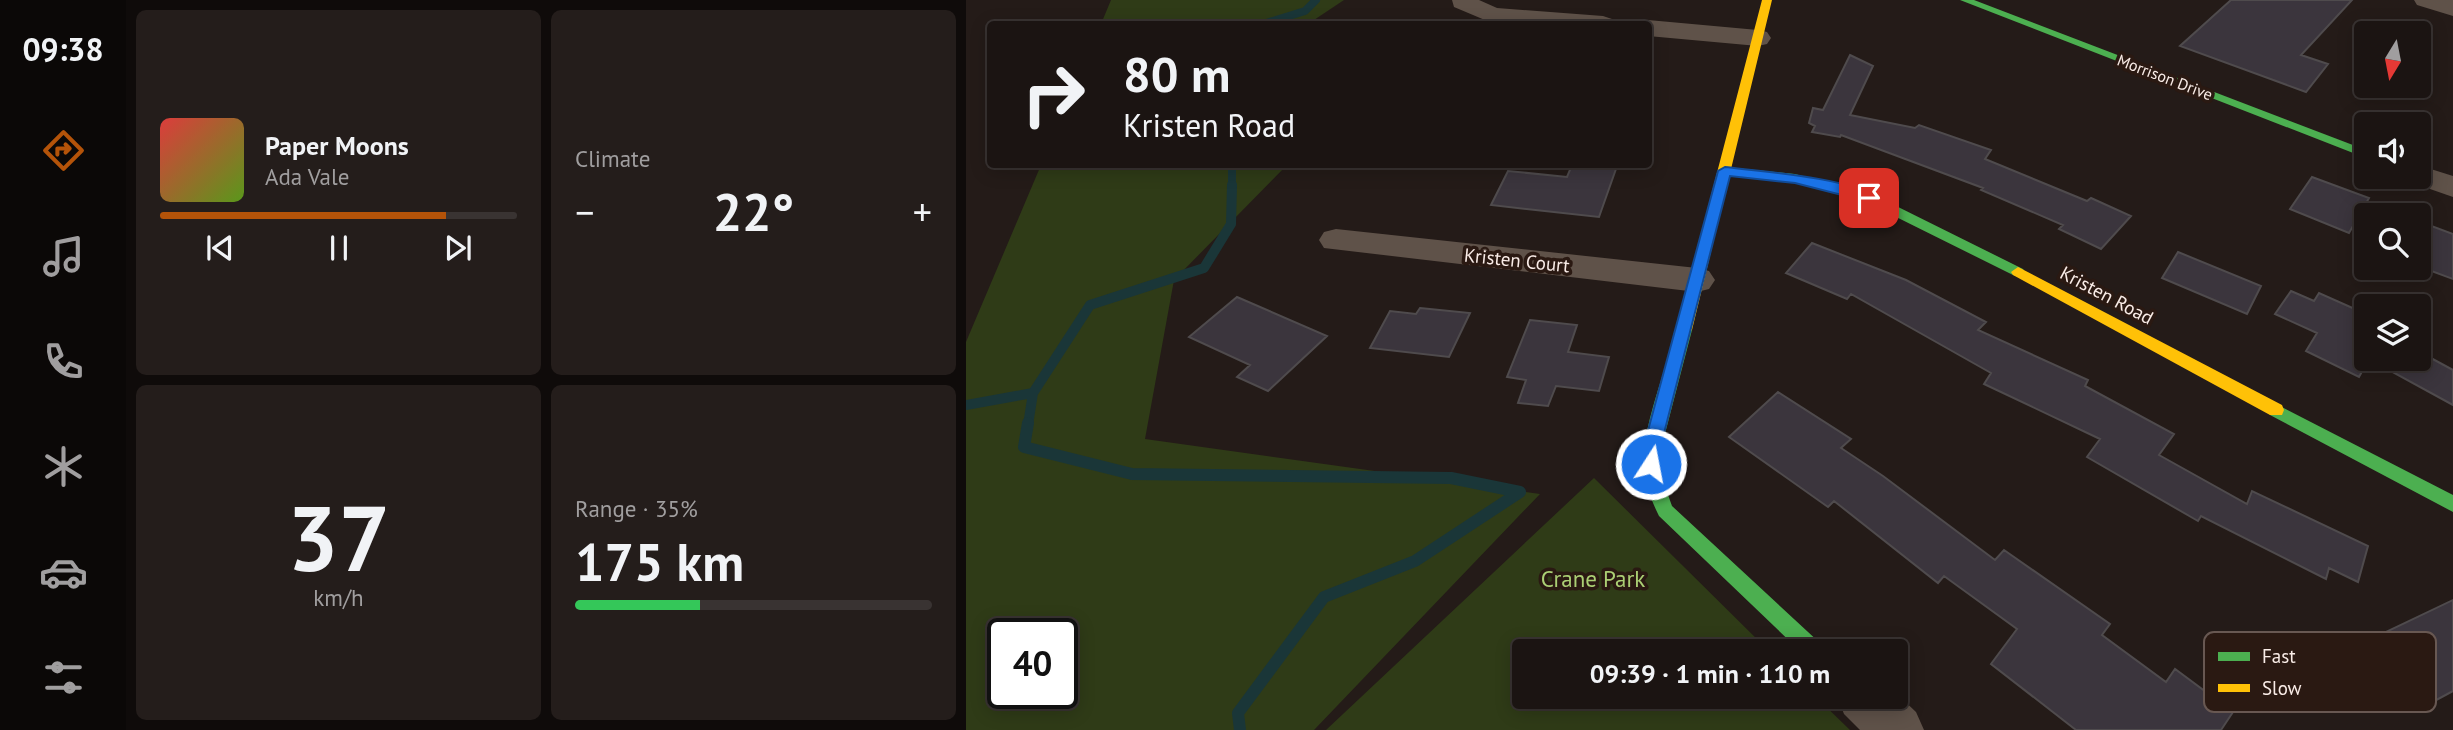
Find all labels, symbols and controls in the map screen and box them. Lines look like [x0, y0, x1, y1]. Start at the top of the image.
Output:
north arrow [2354, 21, 2431, 98]
map controls [2354, 21, 2431, 371]
text: 09:38 [22, 28, 104, 70]
text: 80 m [1123, 42, 1230, 106]
icon: right [1008, 49, 1099, 140]
street label: Morrison Drive [2114, 50, 2216, 104]
text: Kristen Road [1123, 104, 1295, 146]
button: sound [2354, 112, 2431, 189]
icon: directions [39, 126, 88, 175]
text: Paper Moons [265, 129, 409, 162]
text: Climate [575, 144, 650, 173]
text: Ada Vale [265, 162, 349, 191]
pin [1839, 168, 1899, 228]
text: 22° [713, 178, 794, 245]
icon: arrive [1850, 179, 1888, 217]
text: − [575, 187, 594, 236]
text: + [913, 187, 932, 236]
button: search [2354, 203, 2431, 280]
icon: previous [201, 229, 239, 267]
icon: pause [320, 229, 358, 267]
icon: next [439, 229, 477, 267]
icon: music [39, 232, 88, 281]
street label: Kristen Court [1463, 243, 1572, 278]
street label: Kristen Road [2056, 260, 2158, 330]
button: layers [2354, 294, 2431, 371]
icon: phone [39, 337, 88, 386]
position arrow [1614, 427, 1688, 501]
icon: climate [39, 442, 88, 491]
text: 37 [287, 478, 390, 596]
text: Range · 35% [575, 494, 698, 523]
text: 175 km [575, 528, 744, 595]
icon: car [39, 548, 88, 597]
park label: Crane Park [1541, 564, 1645, 593]
text: km/h [313, 583, 364, 612]
speed limit sign: 40 [987, 618, 1078, 709]
legend [2204, 632, 2436, 712]
text: Fast [2262, 644, 2296, 668]
icon: filters [39, 653, 88, 702]
text: 09:39 · 1 min · 110 m [1590, 657, 1830, 690]
text: Slow [2262, 676, 2302, 700]

